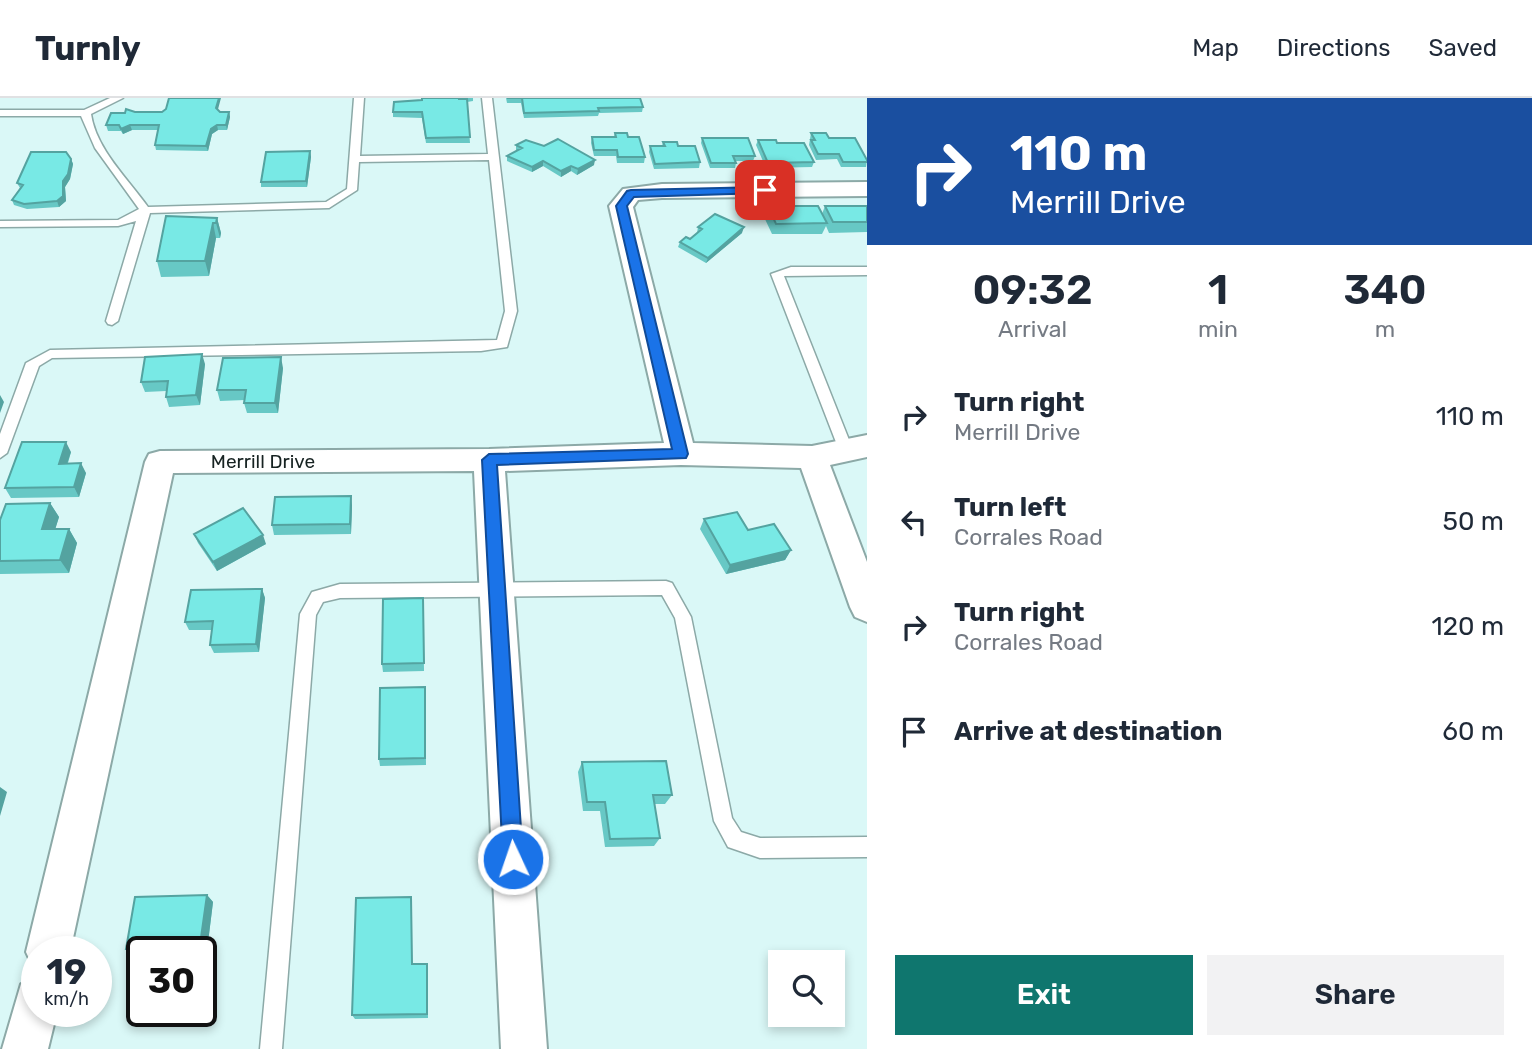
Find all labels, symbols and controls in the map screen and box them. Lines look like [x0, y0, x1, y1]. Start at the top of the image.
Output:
text: Turnly [35, 29, 141, 68]
text: Map [1192, 34, 1239, 62]
text: Directions [1277, 34, 1390, 62]
text: Saved [1428, 34, 1497, 62]
text: 110 m [1010, 124, 1147, 182]
icon: right [895, 126, 986, 217]
pin [735, 160, 795, 220]
icon: arrive [746, 171, 784, 209]
text: Merrill Drive [1010, 183, 1186, 221]
text: 09:32 [972, 265, 1093, 315]
text: 1 [1208, 265, 1228, 315]
text: 340 [1343, 265, 1427, 315]
text: Arrival [998, 315, 1067, 343]
text: min [1198, 315, 1238, 343]
text: m [1375, 315, 1395, 343]
text: Turn right [954, 387, 1084, 418]
icon: right [895, 398, 933, 436]
text: 110 m [1436, 401, 1504, 432]
text: Merrill Drive [954, 418, 1080, 446]
street label: Merrill Drive [211, 450, 315, 473]
text: Turn left [954, 492, 1066, 523]
icon: left [895, 503, 933, 541]
text: 50 m [1443, 506, 1504, 537]
text: Corrales Road [954, 523, 1103, 551]
text: Turn right [954, 597, 1084, 628]
icon: right [895, 608, 933, 646]
text: 120 m [1432, 611, 1504, 642]
text: Corrales Road [954, 628, 1103, 656]
icon: arrive [895, 713, 933, 751]
text: Arrive at destination [954, 716, 1222, 747]
text: 60 m [1442, 716, 1504, 747]
position arrow [476, 822, 550, 896]
speed limit sign: 30 [126, 936, 217, 1027]
map controls [768, 950, 845, 1027]
button: search [768, 950, 845, 1027]
text: 19 [47, 951, 86, 993]
button: Exit [895, 955, 1193, 1035]
button: Share [1207, 955, 1504, 1035]
text: km/h [44, 988, 89, 1010]

